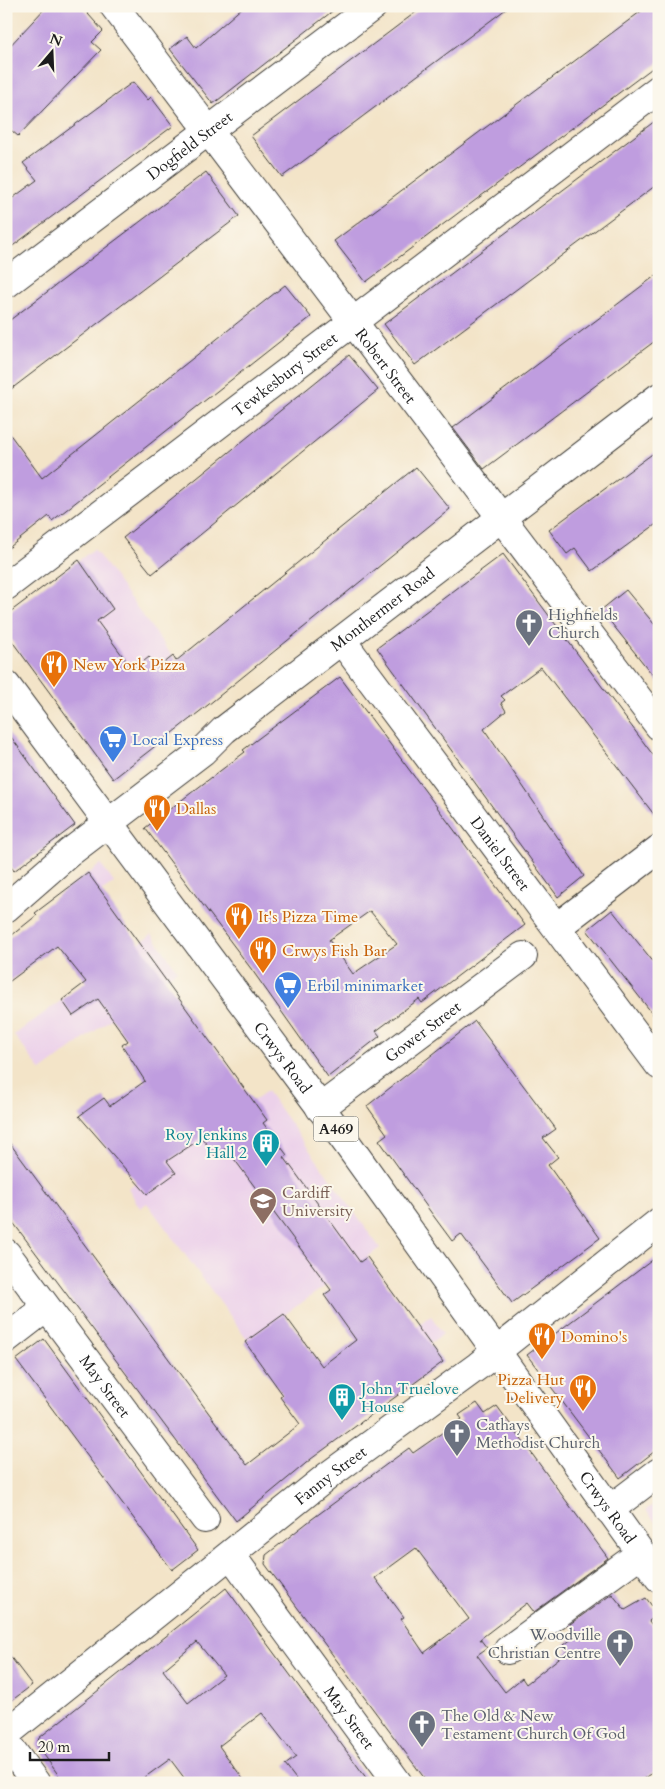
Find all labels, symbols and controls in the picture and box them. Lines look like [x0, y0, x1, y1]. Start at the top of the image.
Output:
north arrow [28, 28, 78, 78]
text: N [47, 29, 65, 51]
street label: Dogfield Street [143, 106, 237, 186]
street label: Robert Street [350, 324, 421, 408]
street label: Tewkesbury Street [228, 327, 343, 422]
street label: Monthermer Road [326, 562, 440, 657]
place label: Highfields Church [548, 604, 618, 644]
church icon: Highfields Church [514, 608, 544, 647]
restaurant icon: New York Pizza [39, 649, 69, 688]
place label: New York Pizza [73, 654, 186, 676]
supermarket icon: Local Express [98, 724, 128, 763]
place label: Local Express [132, 729, 223, 751]
restaurant icon: Dallas [142, 793, 172, 832]
place label: Dallas [176, 798, 216, 820]
street label: Daniel Street [465, 812, 535, 896]
restaurant icon: It's Pizza Time [224, 901, 254, 940]
place label: It's Pizza Time [258, 906, 358, 928]
restaurant icon: Crwys Fish Bar [248, 935, 278, 974]
place label: Crwys Fish Bar [282, 940, 387, 962]
supermarket icon: Erbil minimarket [273, 970, 303, 1009]
place label: Erbil minimarket [307, 975, 423, 997]
street label: Gower Street [380, 996, 466, 1068]
street label: Crwys Road [248, 1018, 316, 1099]
road number: A469 [314, 1116, 358, 1142]
place label: Roy Jenkins Hall 2 [165, 1124, 247, 1164]
building icon: Roy Jenkins Hall 2 [251, 1128, 281, 1167]
place label: Cardiff University [282, 1182, 354, 1222]
school or university icon: Cardiff University [248, 1186, 278, 1225]
restaurant icon: Domino's [527, 1321, 557, 1360]
place label: Domino's [561, 1326, 627, 1348]
street label: May Street [74, 1351, 135, 1422]
place label: Pizza Hut Delivery [497, 1369, 565, 1409]
restaurant icon: Pizza Hut Delivery [568, 1373, 598, 1412]
place label: John Truelove House [359, 1378, 459, 1418]
building icon: John Truelove House [327, 1382, 357, 1421]
place label: Cathays Methodist Church [476, 1414, 600, 1454]
church icon: Cathays Methodist Church [442, 1418, 472, 1457]
street label: Fanny Street [290, 1441, 371, 1510]
street label: Crwys Road [574, 1467, 641, 1549]
place label: Woodville Christian Centre [488, 1624, 601, 1664]
church icon: Woodville Christian Centre [605, 1628, 635, 1667]
street label: May Street [318, 1682, 379, 1754]
place label: The Old & New Testament Church Of God [441, 1705, 626, 1745]
church icon: The Old & New Testament Church Of God [407, 1709, 437, 1748]
scale bar [30, 1729, 109, 1761]
text: 20 m [38, 1737, 70, 1757]

